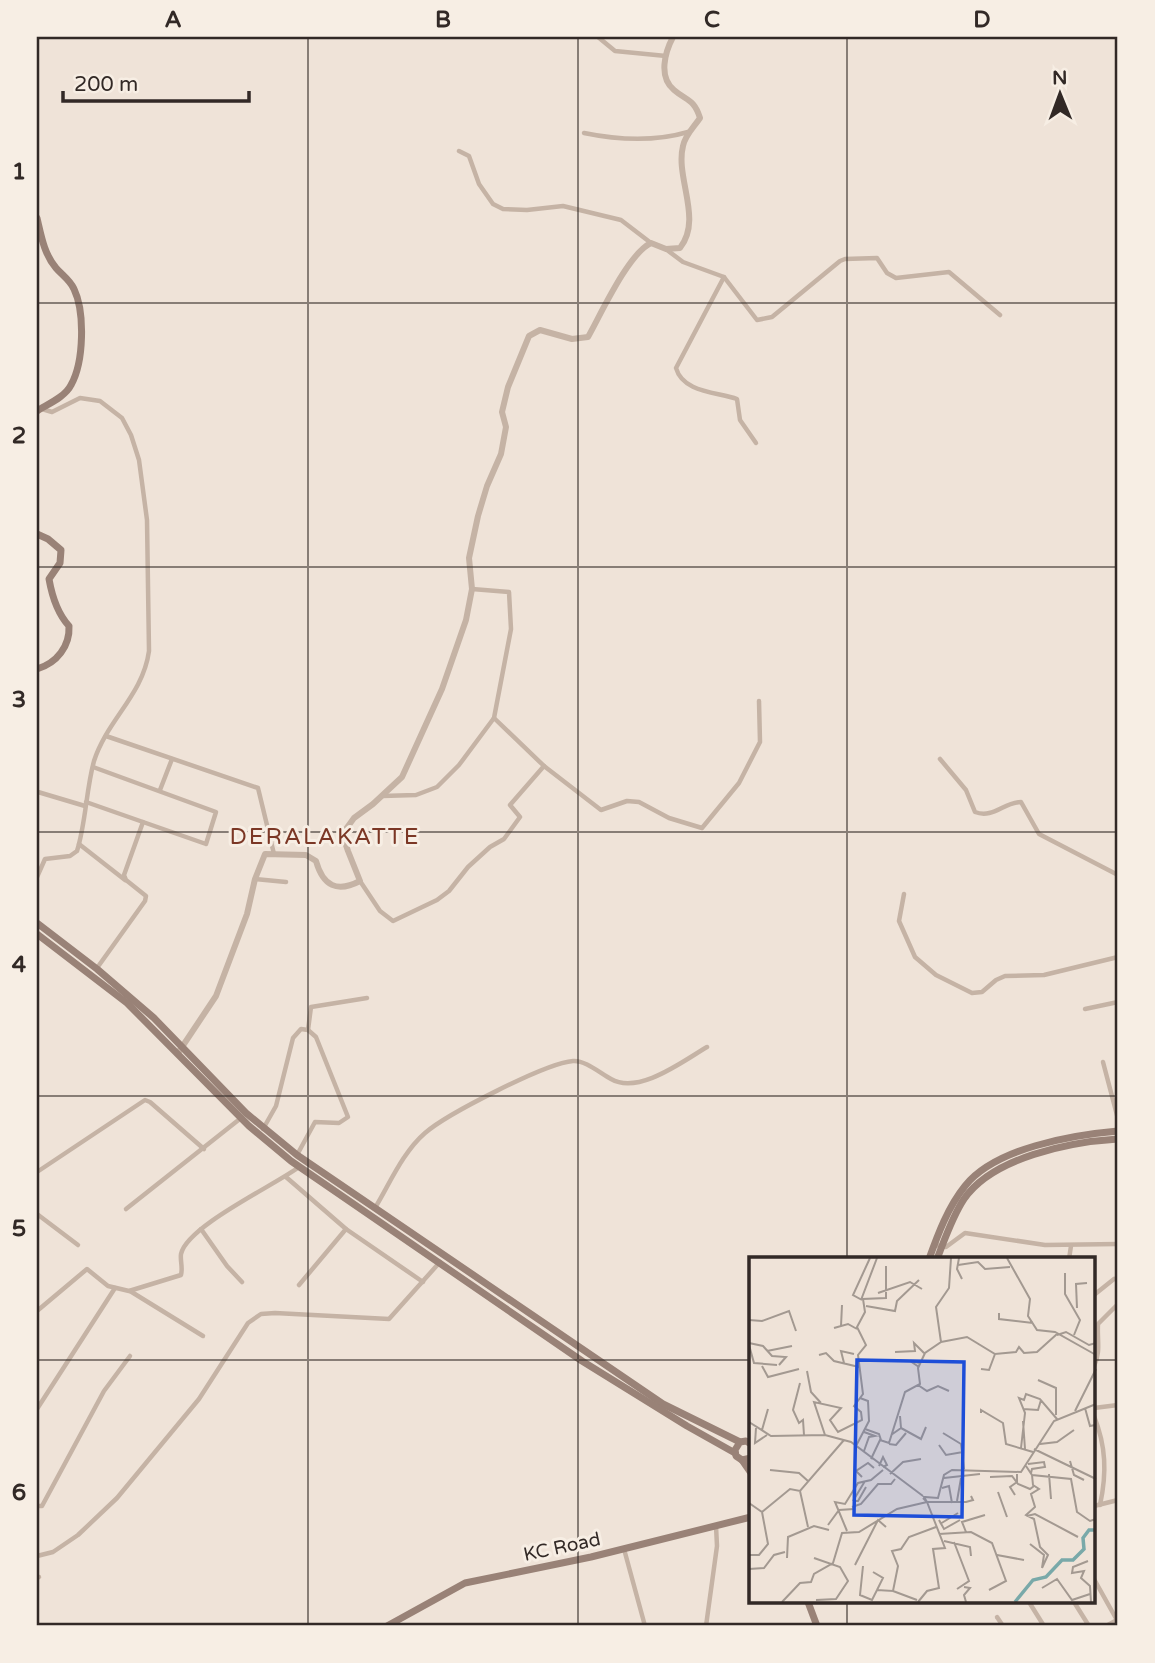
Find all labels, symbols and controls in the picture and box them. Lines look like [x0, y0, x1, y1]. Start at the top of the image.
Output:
text: A [164, 6, 182, 34]
text: B [435, 6, 451, 34]
text: C [704, 6, 720, 34]
text: D [973, 6, 991, 34]
scale bar [63, 60, 248, 104]
north arrow [1026, 60, 1096, 130]
text: N [1052, 67, 1068, 89]
text: 200 m [74, 72, 138, 97]
text: 1 [12, 158, 26, 186]
text: 2 [12, 422, 26, 450]
text: 3 [12, 686, 26, 714]
district label: DERALAKATTE [230, 823, 420, 851]
text: 4 [12, 951, 27, 979]
text: 5 [12, 1215, 26, 1243]
inset map [749, 1257, 1096, 1604]
text: 6 [12, 1479, 26, 1507]
street label: KC Road [522, 1528, 602, 1566]

